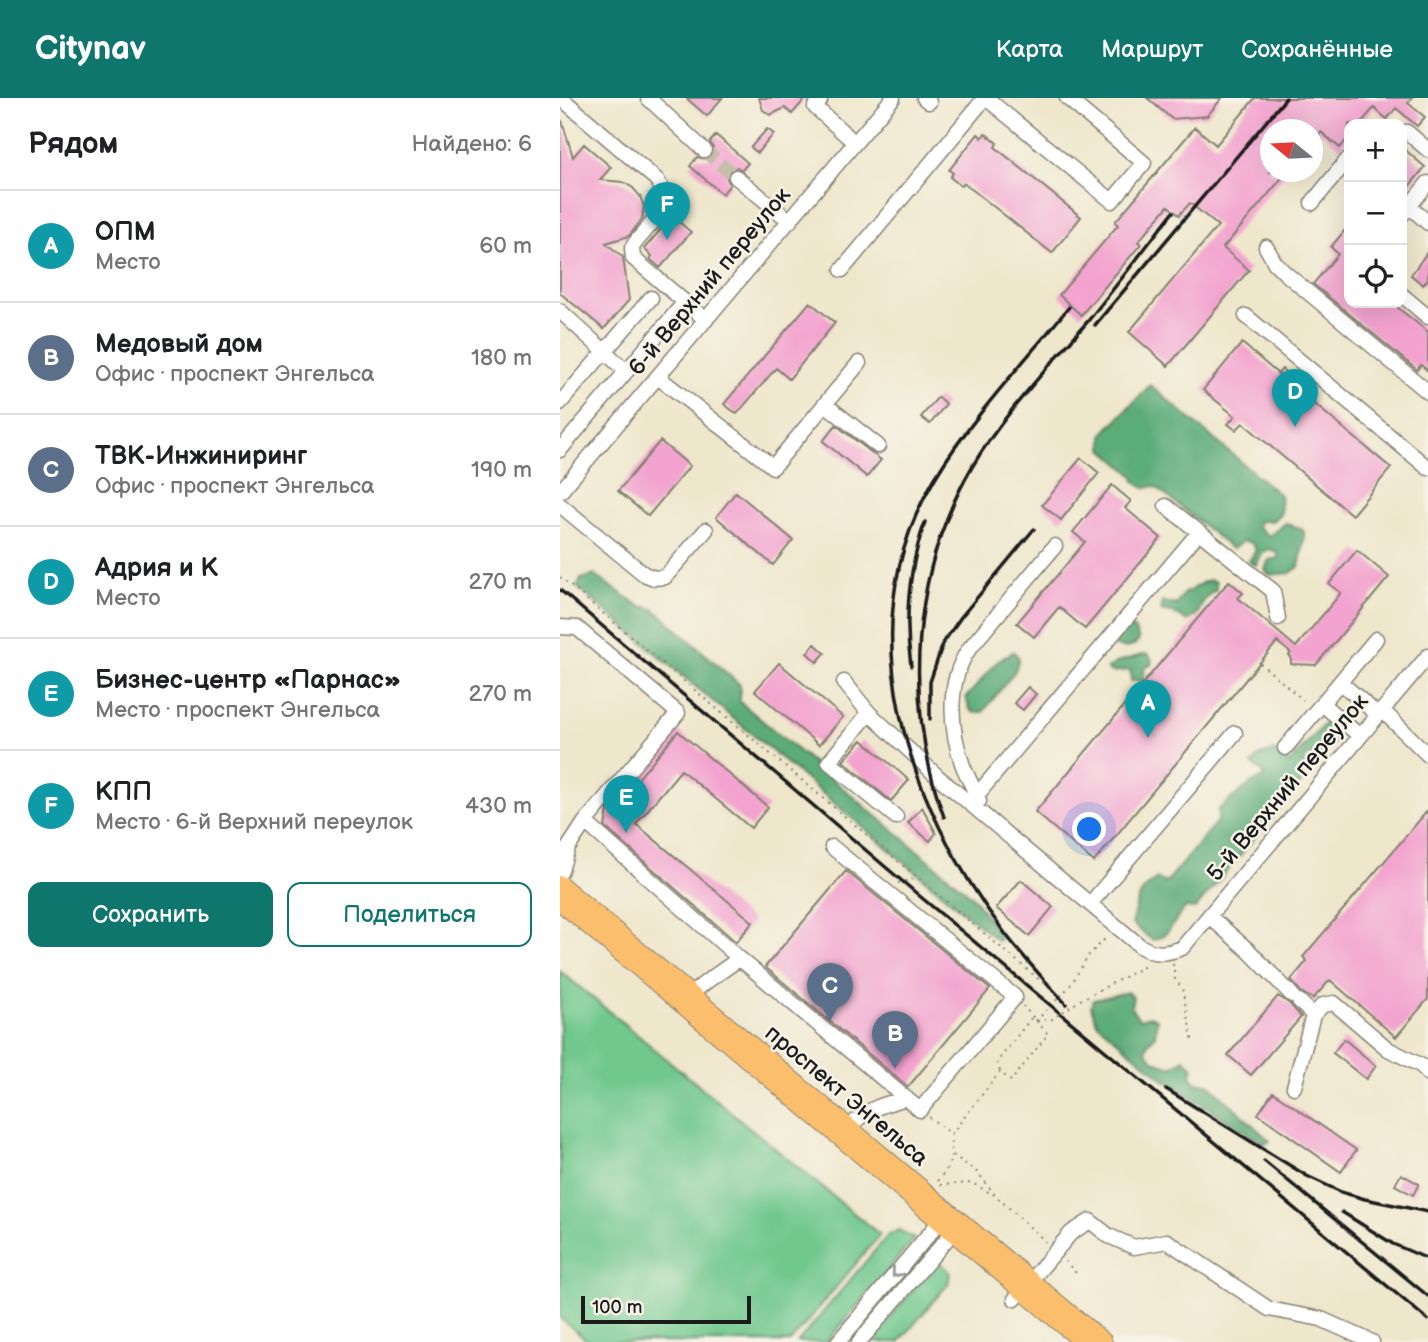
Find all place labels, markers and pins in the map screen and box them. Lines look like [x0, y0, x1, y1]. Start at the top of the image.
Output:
pin: F [644, 182, 690, 240]
pin: D [1272, 369, 1318, 427]
pin: A [1125, 680, 1171, 738]
pin: E [603, 775, 649, 833]
pin: C [807, 963, 853, 1021]
pin: B [872, 1011, 918, 1069]

